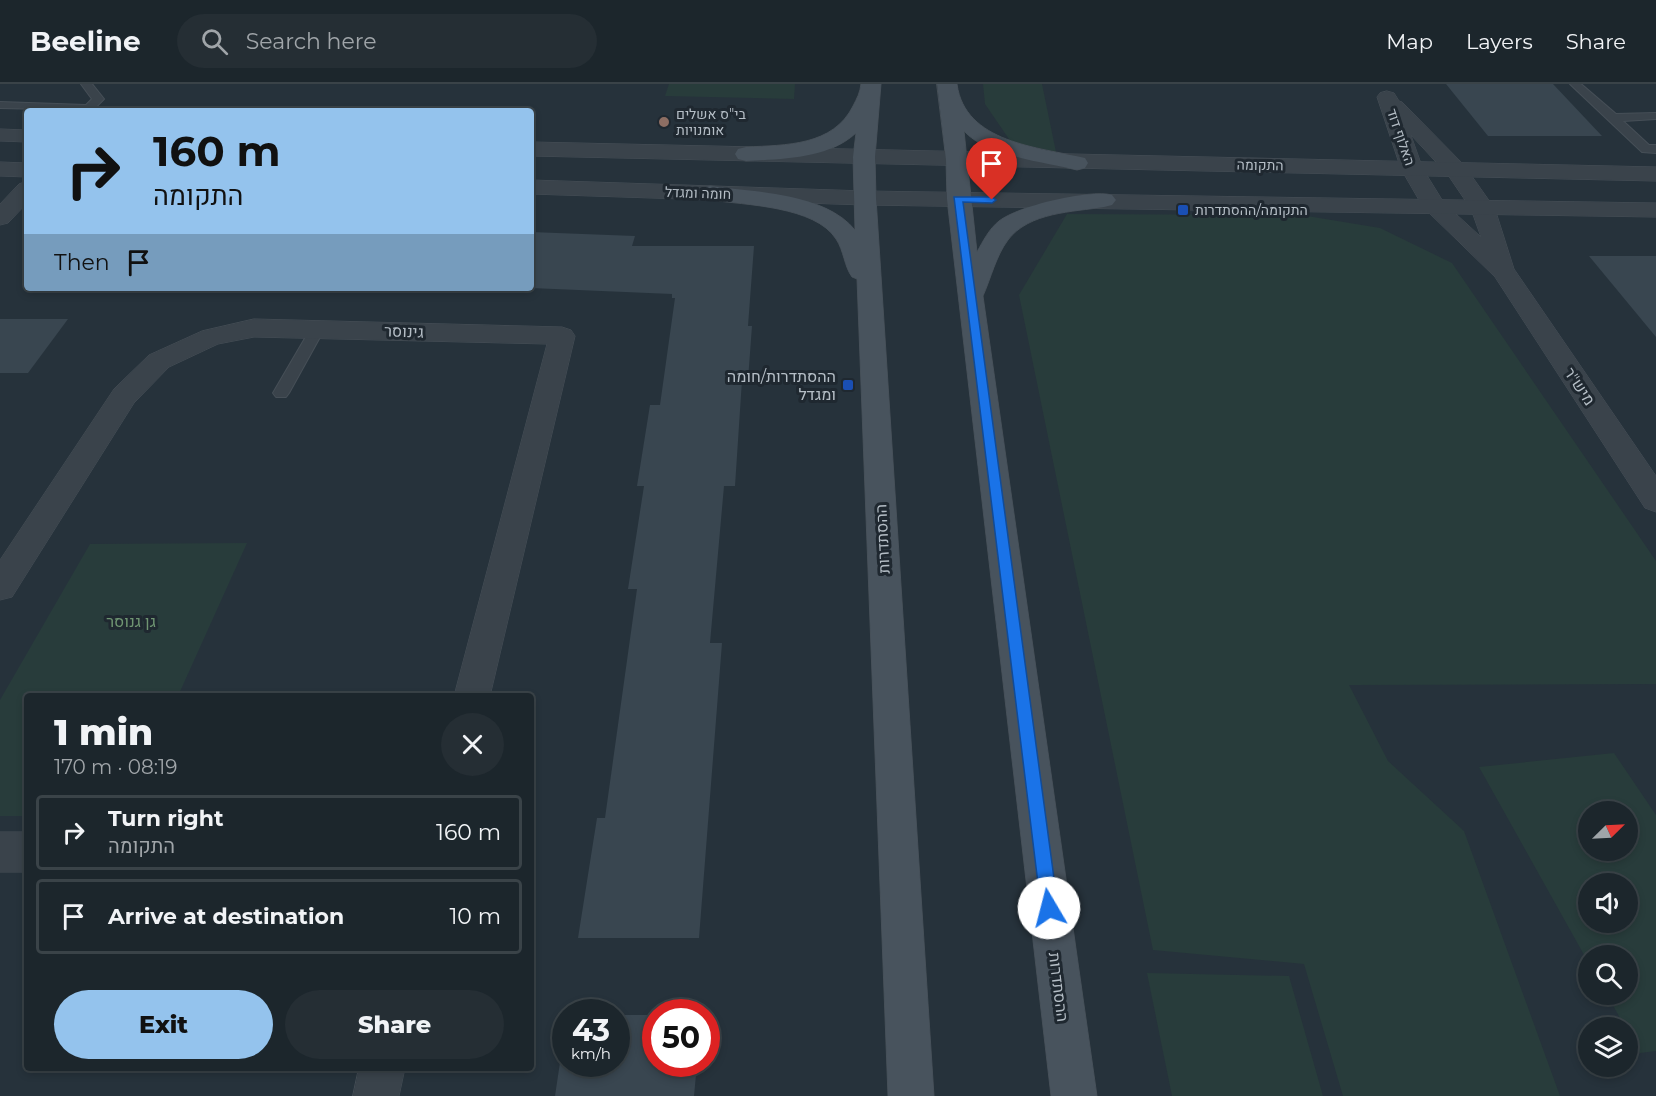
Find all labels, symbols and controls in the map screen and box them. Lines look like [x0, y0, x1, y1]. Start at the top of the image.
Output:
search box [177, 14, 597, 68]
text: Beeline [30, 24, 141, 58]
icon: search [198, 25, 231, 58]
text: Search here [246, 28, 377, 55]
text: Map [1386, 29, 1433, 54]
text: Layers [1466, 29, 1533, 54]
text: Share [1566, 29, 1626, 54]
place label: בי"ס אשלים אומנויות [676, 105, 746, 139]
street label: האלוף דוד [1383, 106, 1419, 168]
marker: בי"ס אשלים אומנויות [657, 115, 671, 129]
text: 160 m [153, 125, 281, 177]
icon: right [54, 132, 132, 210]
pin [966, 138, 1017, 200]
icon: arrive [975, 147, 1008, 180]
street label: התקומה [1236, 156, 1284, 174]
text: התקומה [153, 179, 243, 212]
street label: חומה ומגדל [665, 183, 731, 203]
place label: התקומה/ההסתדרות [1195, 201, 1308, 219]
marker: התקומה/ההסתדרות [1176, 203, 1190, 217]
icon: arrive [122, 246, 155, 279]
text: Then [54, 249, 110, 276]
street label: גינוסר [384, 321, 424, 342]
street label: מיש"ר [1560, 364, 1599, 409]
place label: ההסתדרות/חומה ומגדל [727, 367, 836, 404]
marker: ההסתדרות/חומה ומגדל [841, 378, 855, 392]
street label: ההסתדרות [871, 504, 894, 574]
park label: גן גנוסר [106, 612, 156, 631]
text: 1 min [54, 710, 153, 754]
button: close [441, 713, 504, 776]
text: 170 m · 08:19 [54, 755, 177, 779]
north arrow [1578, 801, 1638, 861]
map controls [1578, 801, 1638, 1077]
text: Turn right [108, 805, 223, 832]
icon: right [57, 816, 90, 849]
text: 160 m [436, 819, 501, 846]
text: התקומה [108, 834, 175, 858]
button: sound [1578, 873, 1638, 933]
position arrow [1017, 876, 1081, 940]
icon: arrive [57, 900, 90, 933]
text: Arrive at destination [108, 903, 344, 930]
text: 10 m [449, 903, 501, 930]
button: search [1578, 945, 1638, 1005]
street label: ההסתדרות [1045, 951, 1072, 1023]
button: Exit [54, 990, 273, 1059]
button: Share [285, 990, 504, 1059]
speed limit sign: 50 [642, 999, 720, 1077]
text: 43 [572, 1012, 610, 1049]
button: layers [1578, 1017, 1638, 1077]
text: km/h [571, 1044, 611, 1063]

